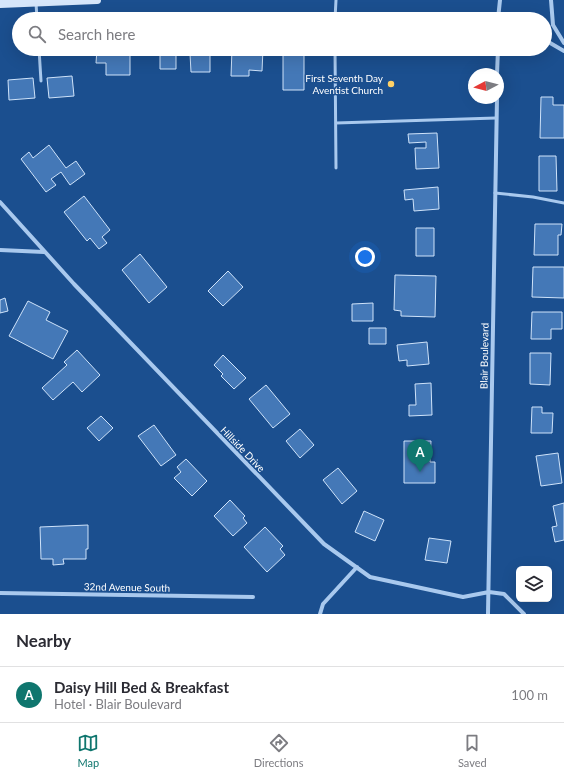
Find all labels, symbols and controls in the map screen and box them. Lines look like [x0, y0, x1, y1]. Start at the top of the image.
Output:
search box [12, 12, 552, 56]
icon: search [26, 23, 48, 45]
text: Search here [58, 25, 135, 43]
north arrow [468, 68, 504, 104]
place label: First Seventh Day Aventist Church [305, 72, 384, 96]
marker: First Seventh Day Aventist Church [386, 79, 396, 89]
your location [355, 247, 375, 267]
street label: Blair Boulevard [477, 323, 491, 389]
street label: Hillside Drive [218, 424, 268, 474]
pin: A [407, 439, 433, 472]
map controls [516, 566, 552, 602]
button: layers [516, 566, 552, 602]
street label: 32nd Avenue South [84, 580, 170, 594]
text: Nearby [16, 630, 71, 651]
text: Daisy Hill Bed & Breakfast [54, 678, 229, 696]
text: A [24, 687, 34, 703]
text: 100 m [511, 687, 548, 703]
text: Hotel · Blair Boulevard [54, 696, 182, 712]
tab: Map [77, 732, 99, 769]
tab: Directions [254, 732, 303, 769]
tab: Saved [458, 732, 487, 769]

